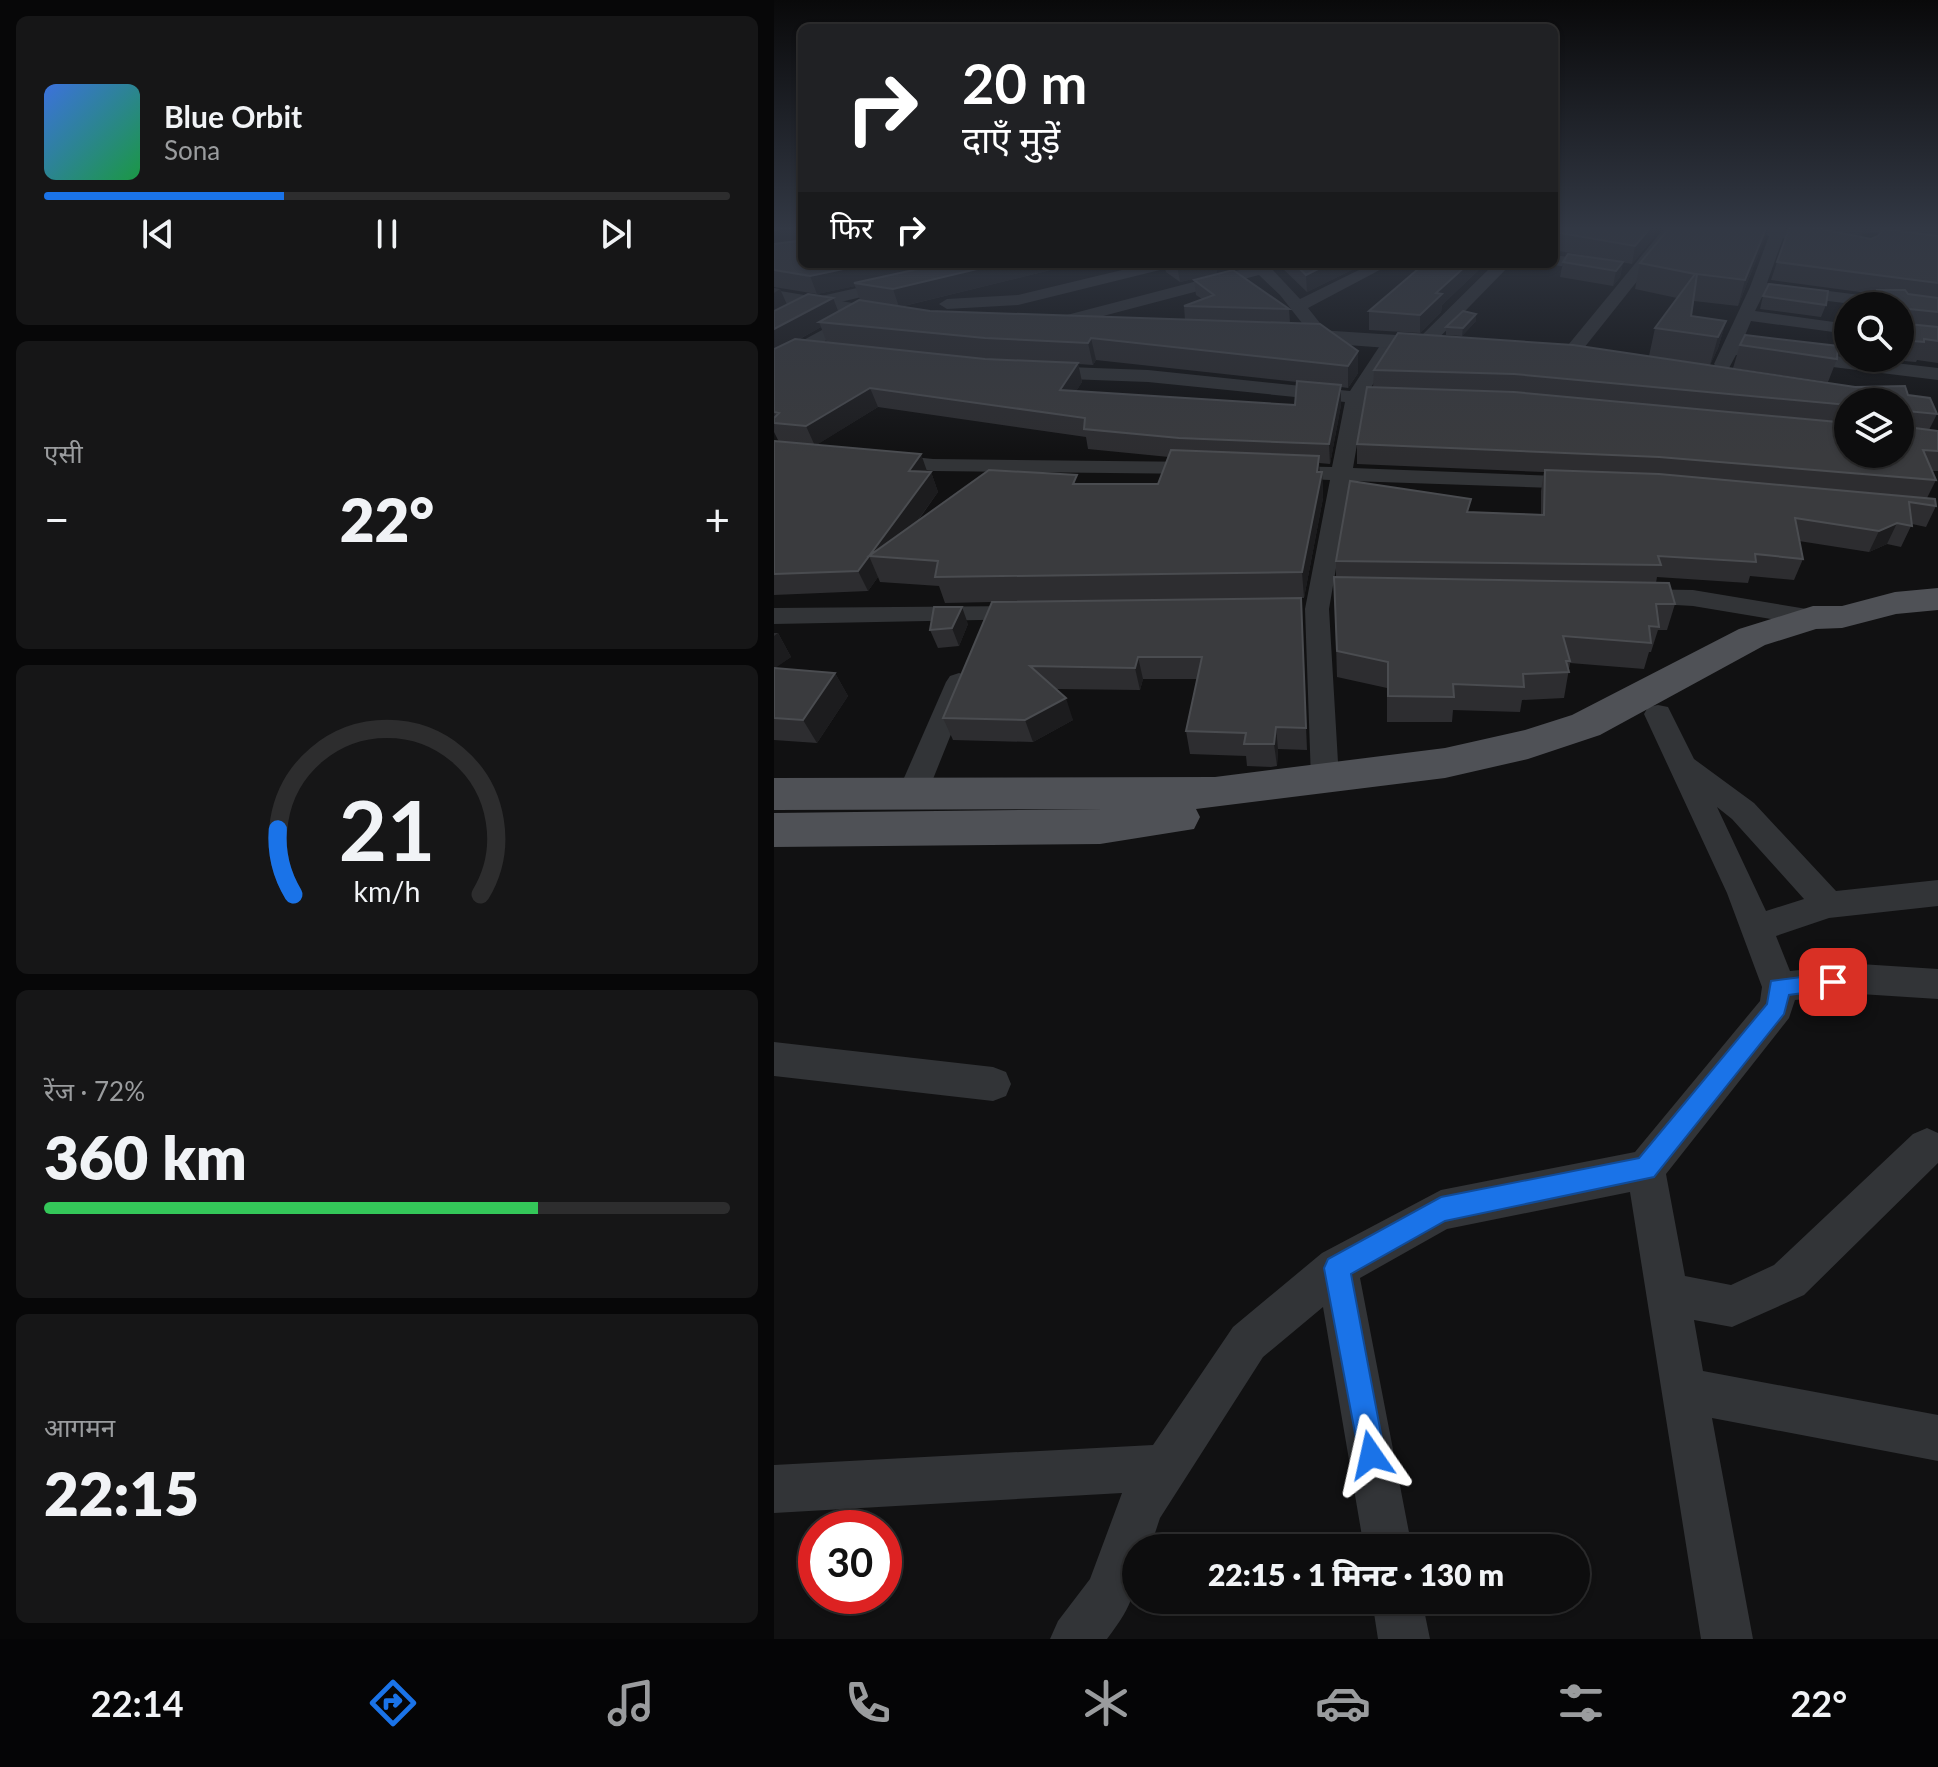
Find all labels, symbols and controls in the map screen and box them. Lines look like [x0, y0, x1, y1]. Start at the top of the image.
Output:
text: 20 m [962, 49, 1087, 116]
icon: right [830, 56, 934, 160]
text: Blue Orbit [164, 98, 302, 134]
text: दाएँ मुड़ें [962, 117, 1060, 161]
text: Sona [164, 134, 220, 166]
icon: right [889, 208, 933, 252]
text: फिर [830, 209, 873, 245]
icon: previous [136, 212, 180, 256]
icon: pause [365, 212, 409, 256]
icon: next [594, 212, 638, 256]
map controls [1834, 292, 1914, 468]
button: search [1834, 292, 1914, 372]
button: layers [1834, 388, 1914, 468]
text: एसी [44, 437, 83, 469]
text: 22° [340, 483, 434, 555]
text: − [44, 493, 70, 545]
text: + [704, 493, 730, 545]
text: 21 [339, 779, 435, 879]
text: km/h [354, 875, 420, 909]
pin [1799, 948, 1867, 1016]
icon: arrive [1811, 960, 1855, 1004]
text: रेंज · 72% [44, 1075, 145, 1107]
text: 360 km [44, 1121, 247, 1193]
text: आगमन [44, 1411, 115, 1443]
position arrow [1329, 1413, 1413, 1497]
text: 22:15 [44, 1457, 199, 1529]
speed limit sign: 30 [798, 1510, 902, 1614]
text: 22:15 · 1 मिनट · 130 m [1208, 1556, 1504, 1592]
icon: directions [365, 1675, 421, 1731]
icon: music [603, 1675, 659, 1731]
icon: phone [840, 1675, 896, 1731]
icon: climate [1078, 1675, 1134, 1731]
icon: car [1315, 1675, 1371, 1731]
icon: filters [1553, 1675, 1609, 1731]
text: 22:14 [91, 1681, 184, 1725]
text: 22° [1790, 1681, 1847, 1725]

